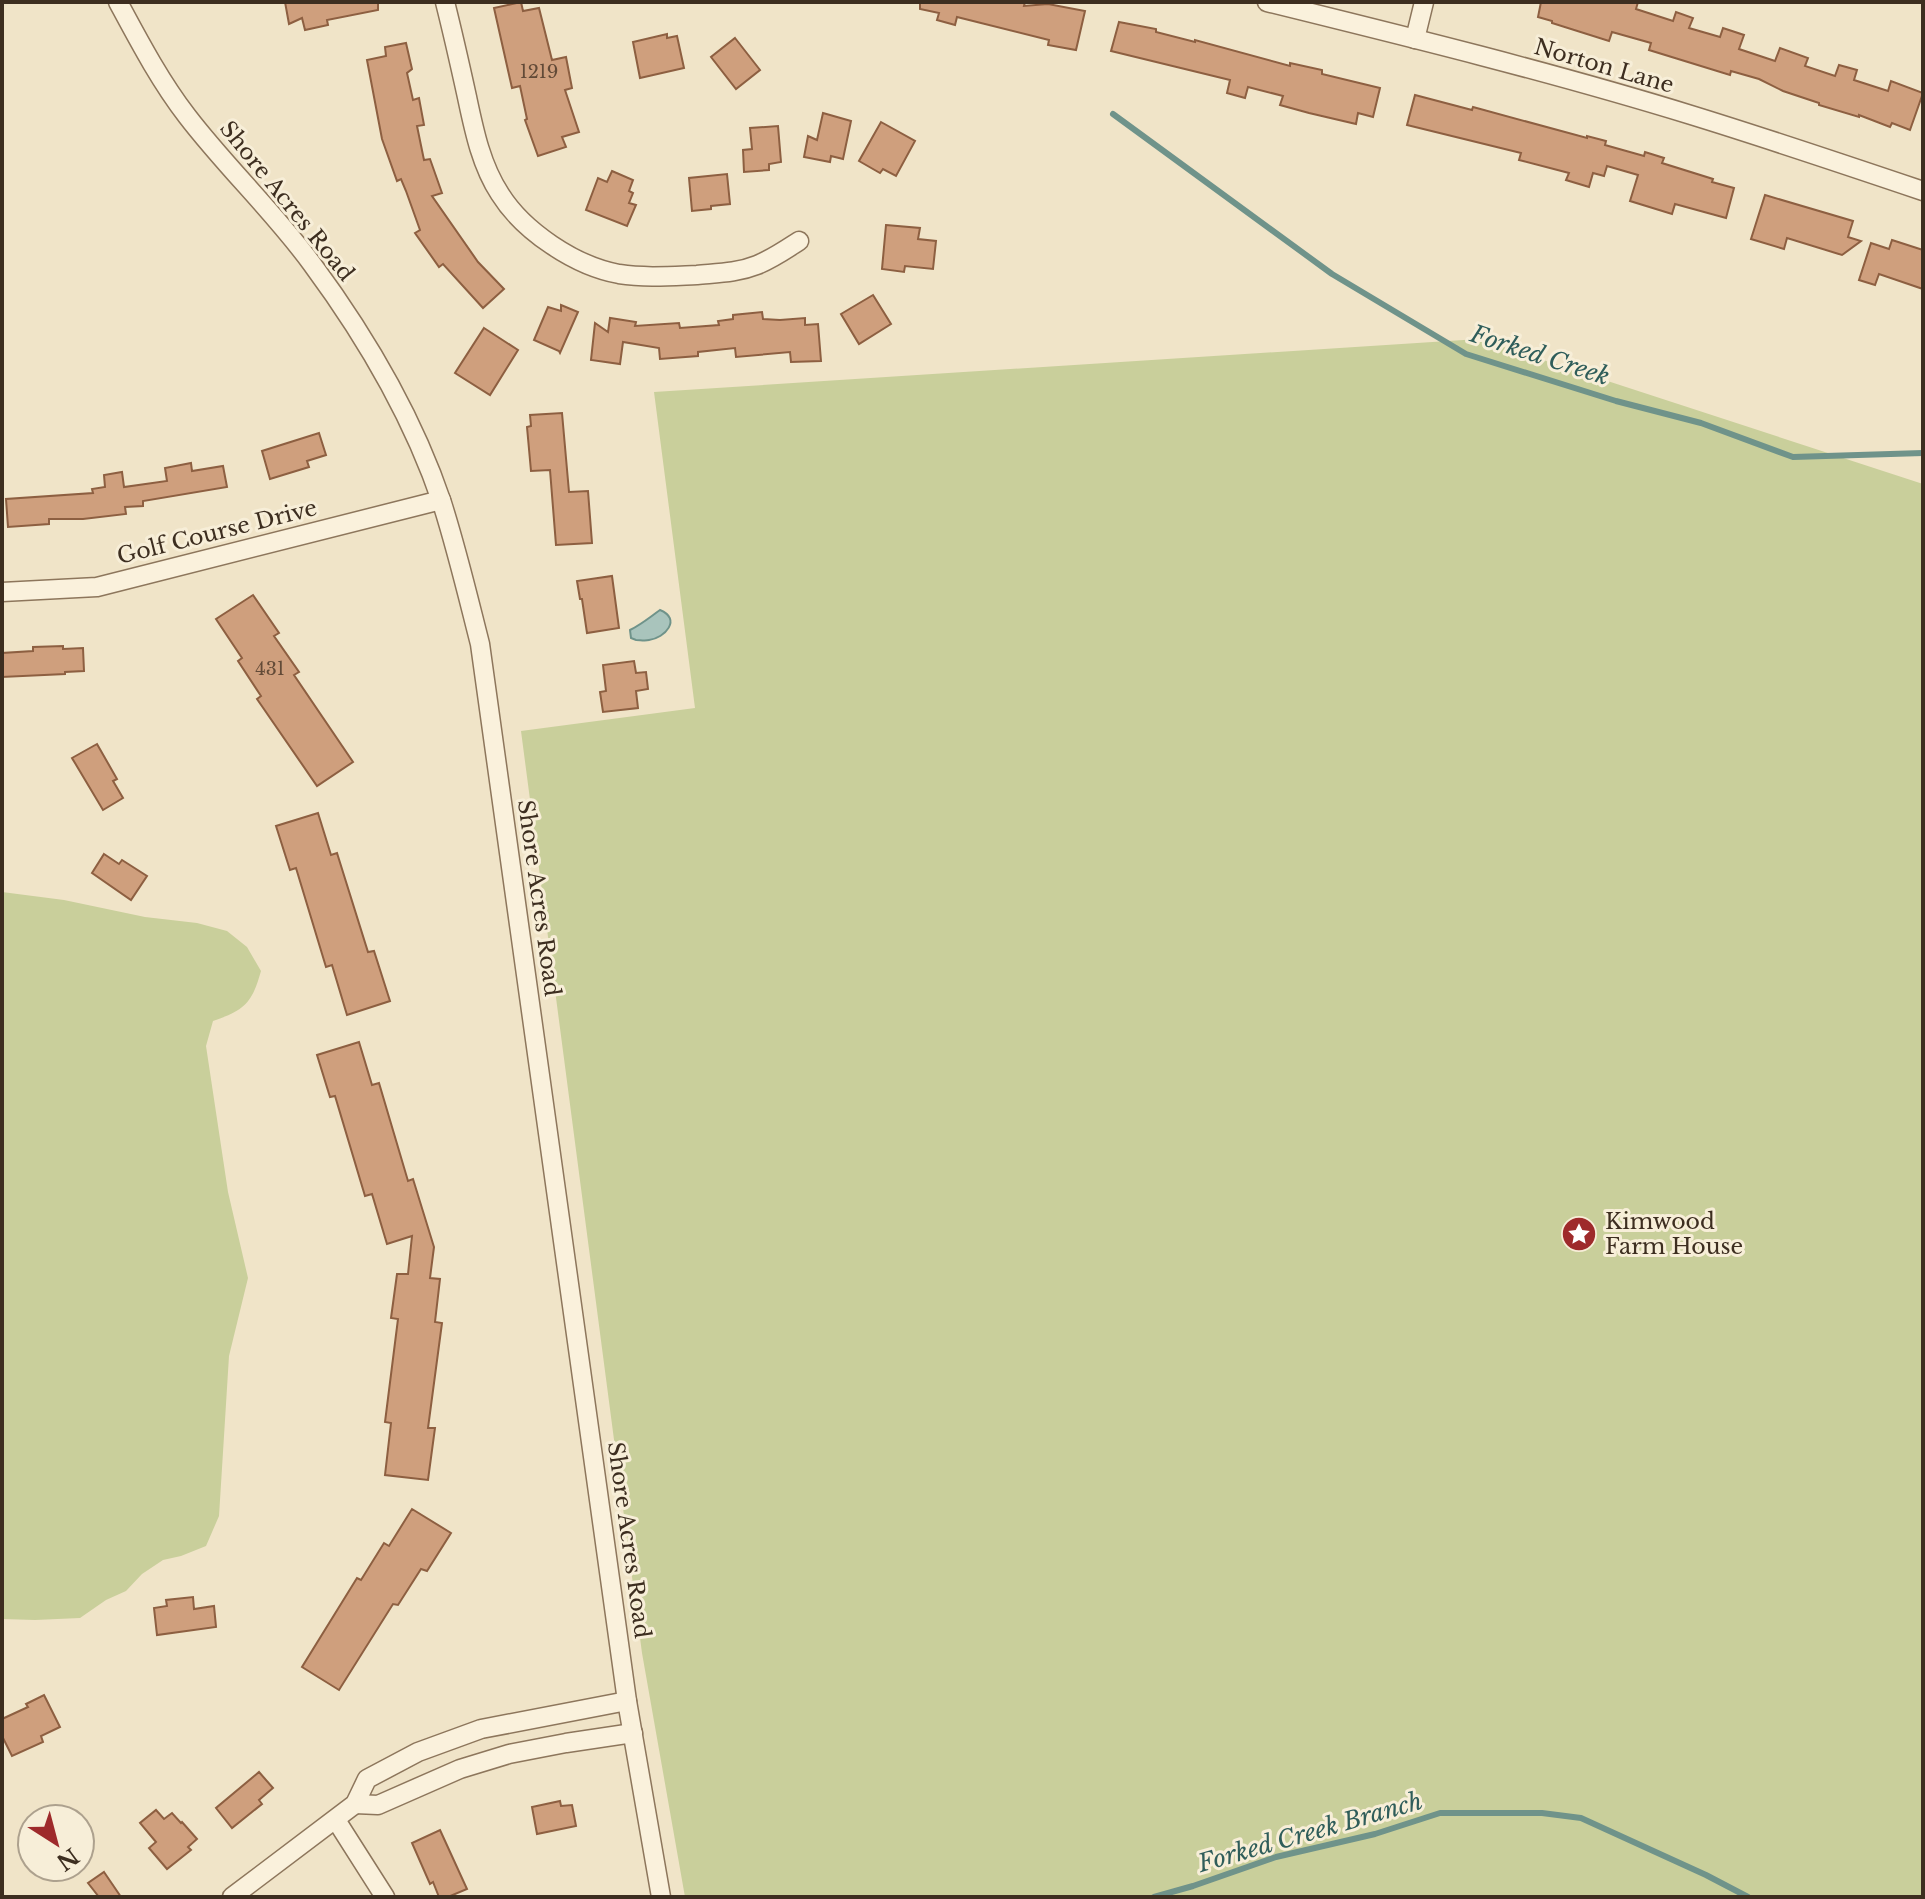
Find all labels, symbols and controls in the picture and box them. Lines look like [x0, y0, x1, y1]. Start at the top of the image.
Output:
street label: Norton Lane [1531, 33, 1677, 99]
house number: 1219 [520, 61, 558, 83]
street label: Shore Acres Road [214, 116, 360, 287]
water label: Forked Creek [1466, 319, 1613, 391]
street label: Golf Course Drive [114, 494, 320, 570]
house number: 431 [255, 658, 285, 680]
street label: Shore Acres Road [512, 798, 566, 998]
place label: Kimwood Farm House [1605, 1208, 1743, 1260]
place icon: Kimwood Farm House [1560, 1215, 1598, 1253]
street label: Shore Acres Road [602, 1440, 656, 1640]
water label: Forked Creek Branch [1194, 1786, 1425, 1878]
north arrow [16, 1803, 96, 1883]
text: N [51, 1842, 84, 1876]

